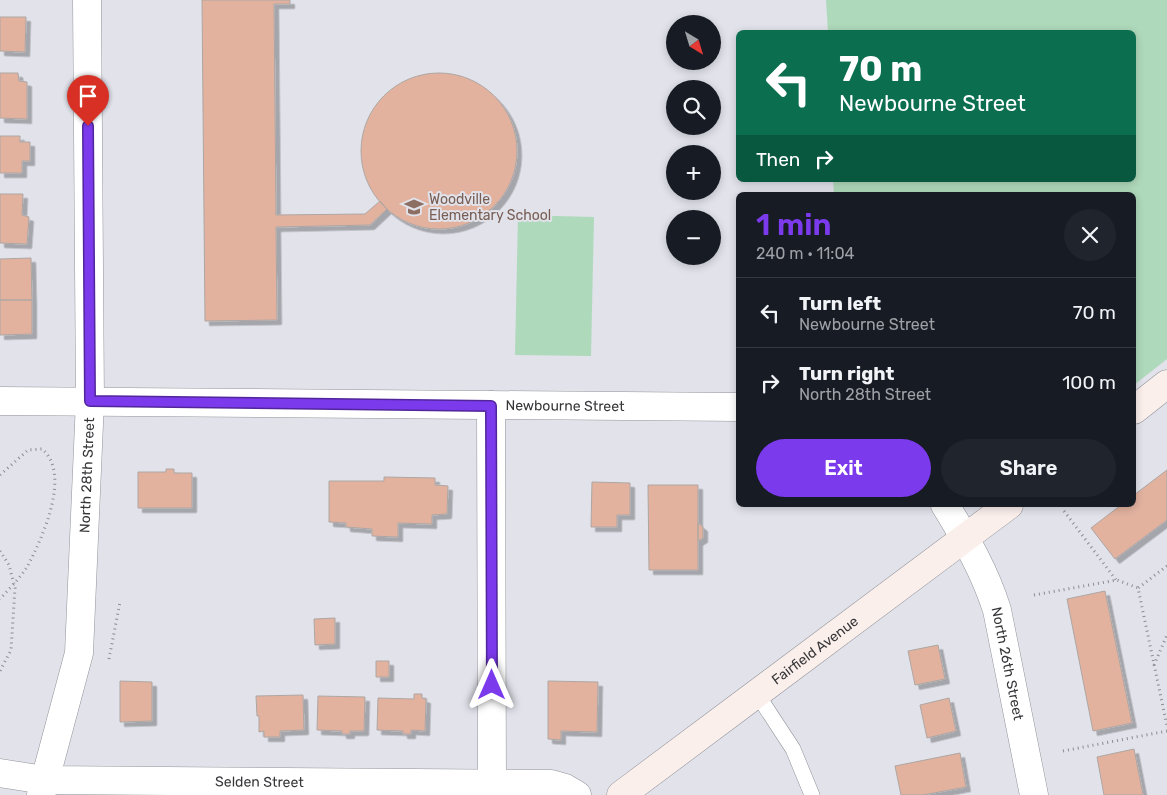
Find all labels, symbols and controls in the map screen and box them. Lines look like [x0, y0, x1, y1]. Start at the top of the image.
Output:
north arrow [666, 15, 721, 70]
map controls [666, 15, 721, 265]
text: 70 m [839, 48, 922, 90]
icon: left [756, 50, 821, 115]
pin [67, 75, 109, 126]
button: search [666, 80, 721, 135]
icon: arrive [74, 82, 102, 110]
text: Newbourne Street [839, 90, 1026, 117]
button: + [666, 145, 721, 200]
icon: right [810, 145, 838, 173]
text: Then [756, 148, 800, 171]
place label: Woodville Elementary School [429, 191, 551, 224]
school or university icon: Woodville Elementary School [403, 196, 425, 218]
text: 1 min [756, 207, 831, 243]
button: close [1064, 209, 1116, 261]
button: − [666, 210, 721, 265]
text: 240 m · 11:04 [756, 244, 854, 263]
text: Turn left [799, 292, 881, 315]
icon: left [756, 299, 784, 327]
text: 70 m [1073, 301, 1116, 324]
text: Newbourne Street [799, 315, 935, 334]
text: Turn right [799, 362, 894, 385]
icon: right [756, 369, 784, 397]
text: 100 m [1062, 371, 1116, 394]
text: North 28th Street [799, 385, 931, 404]
street label: Newbourne Street [505, 397, 625, 415]
street label: North 28th Street [76, 417, 98, 533]
button: Exit [756, 439, 931, 497]
button: Share [941, 439, 1116, 497]
street label: North 26th Street [988, 605, 1027, 722]
street label: Fairfield Avenue [769, 613, 862, 688]
position arrow [465, 658, 517, 710]
street label: Selden Street [215, 773, 304, 791]

